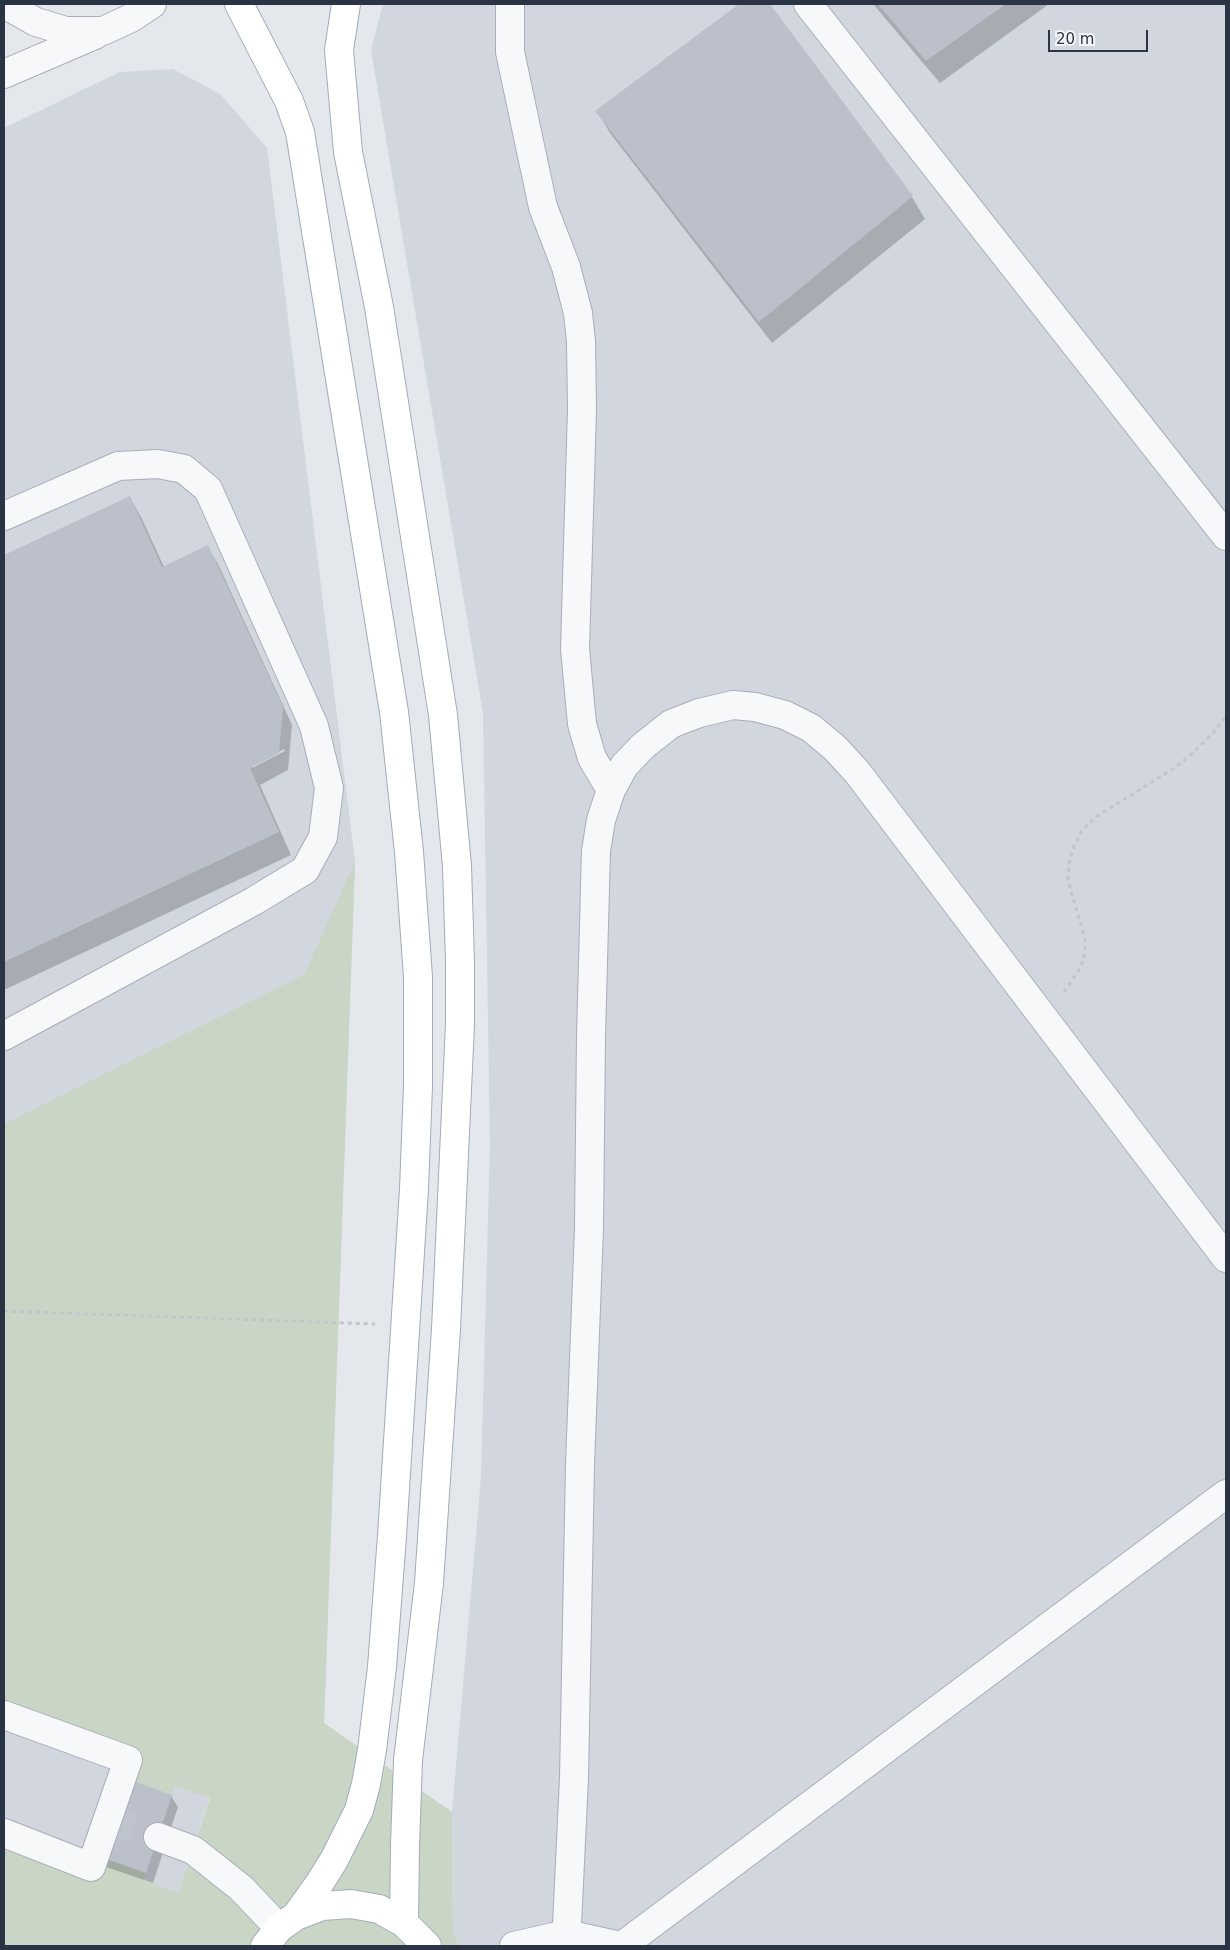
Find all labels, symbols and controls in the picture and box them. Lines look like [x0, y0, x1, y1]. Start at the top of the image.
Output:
scale bar [1050, 20, 1150, 52]
text: 20 m [1056, 30, 1094, 48]

